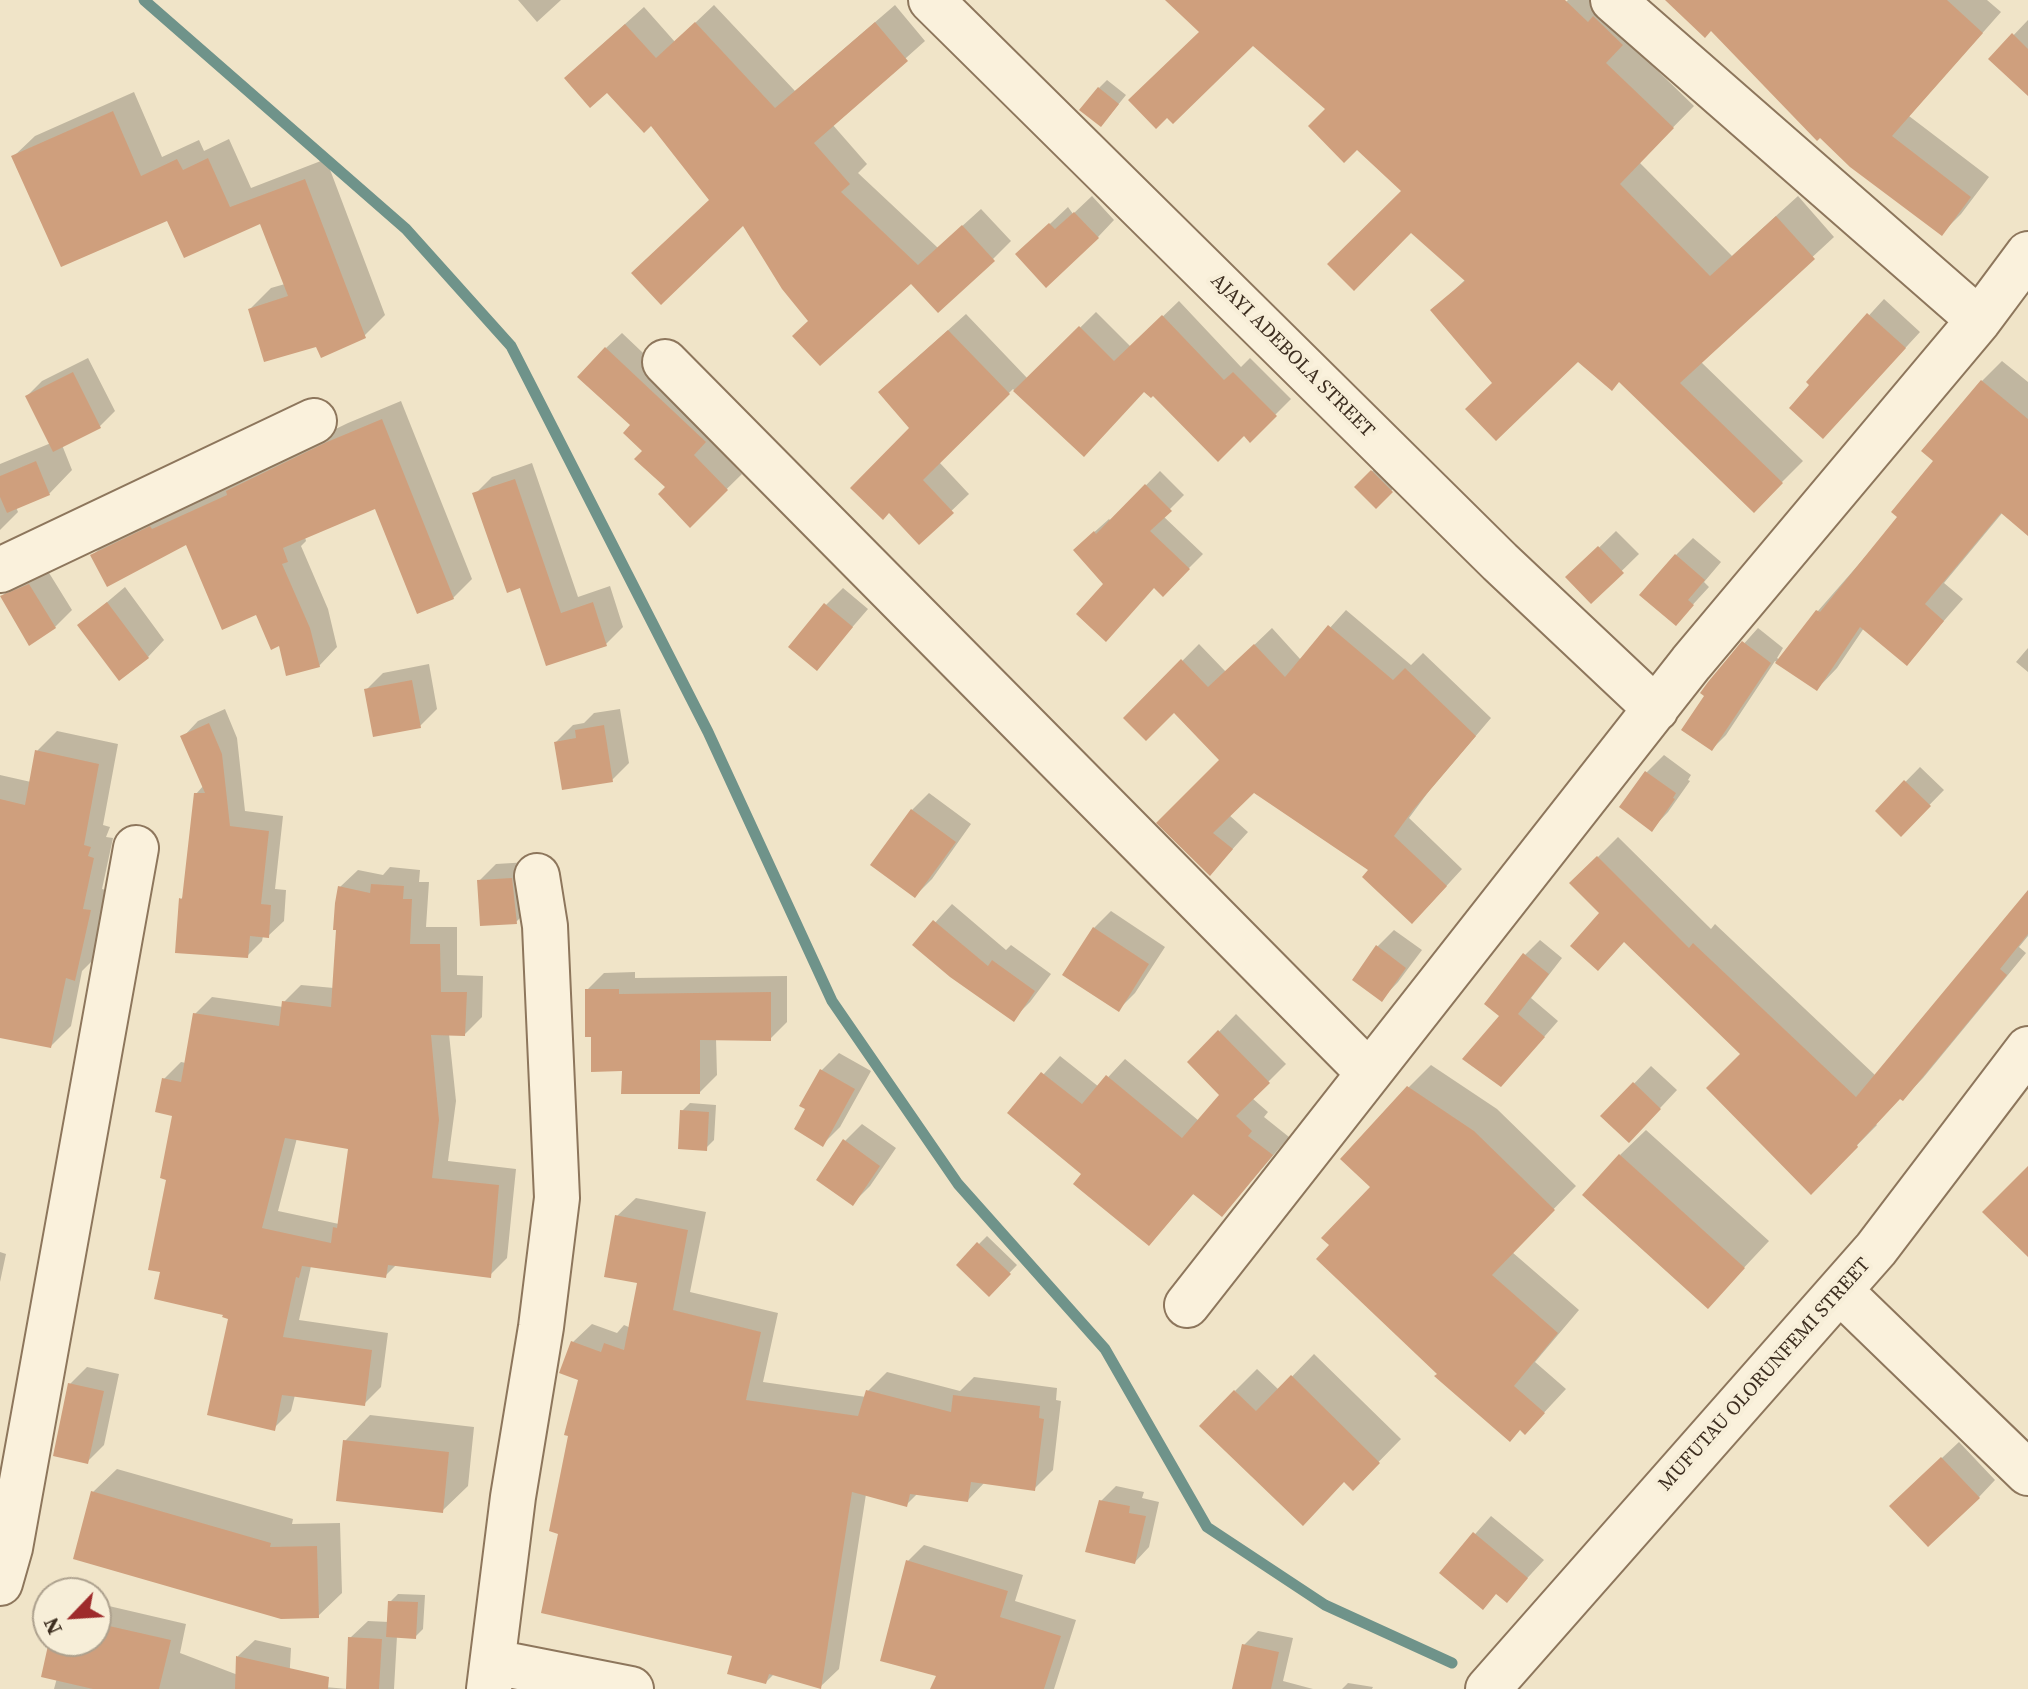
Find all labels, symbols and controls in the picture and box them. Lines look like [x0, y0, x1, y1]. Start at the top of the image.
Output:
street label: AJAYI ADEBOLA STREET [1205, 269, 1379, 443]
street label: MUFUTAU OLORUNFEMI STREET [1654, 1254, 1876, 1496]
north arrow [32, 1577, 112, 1657]
text: N [35, 1613, 69, 1640]

